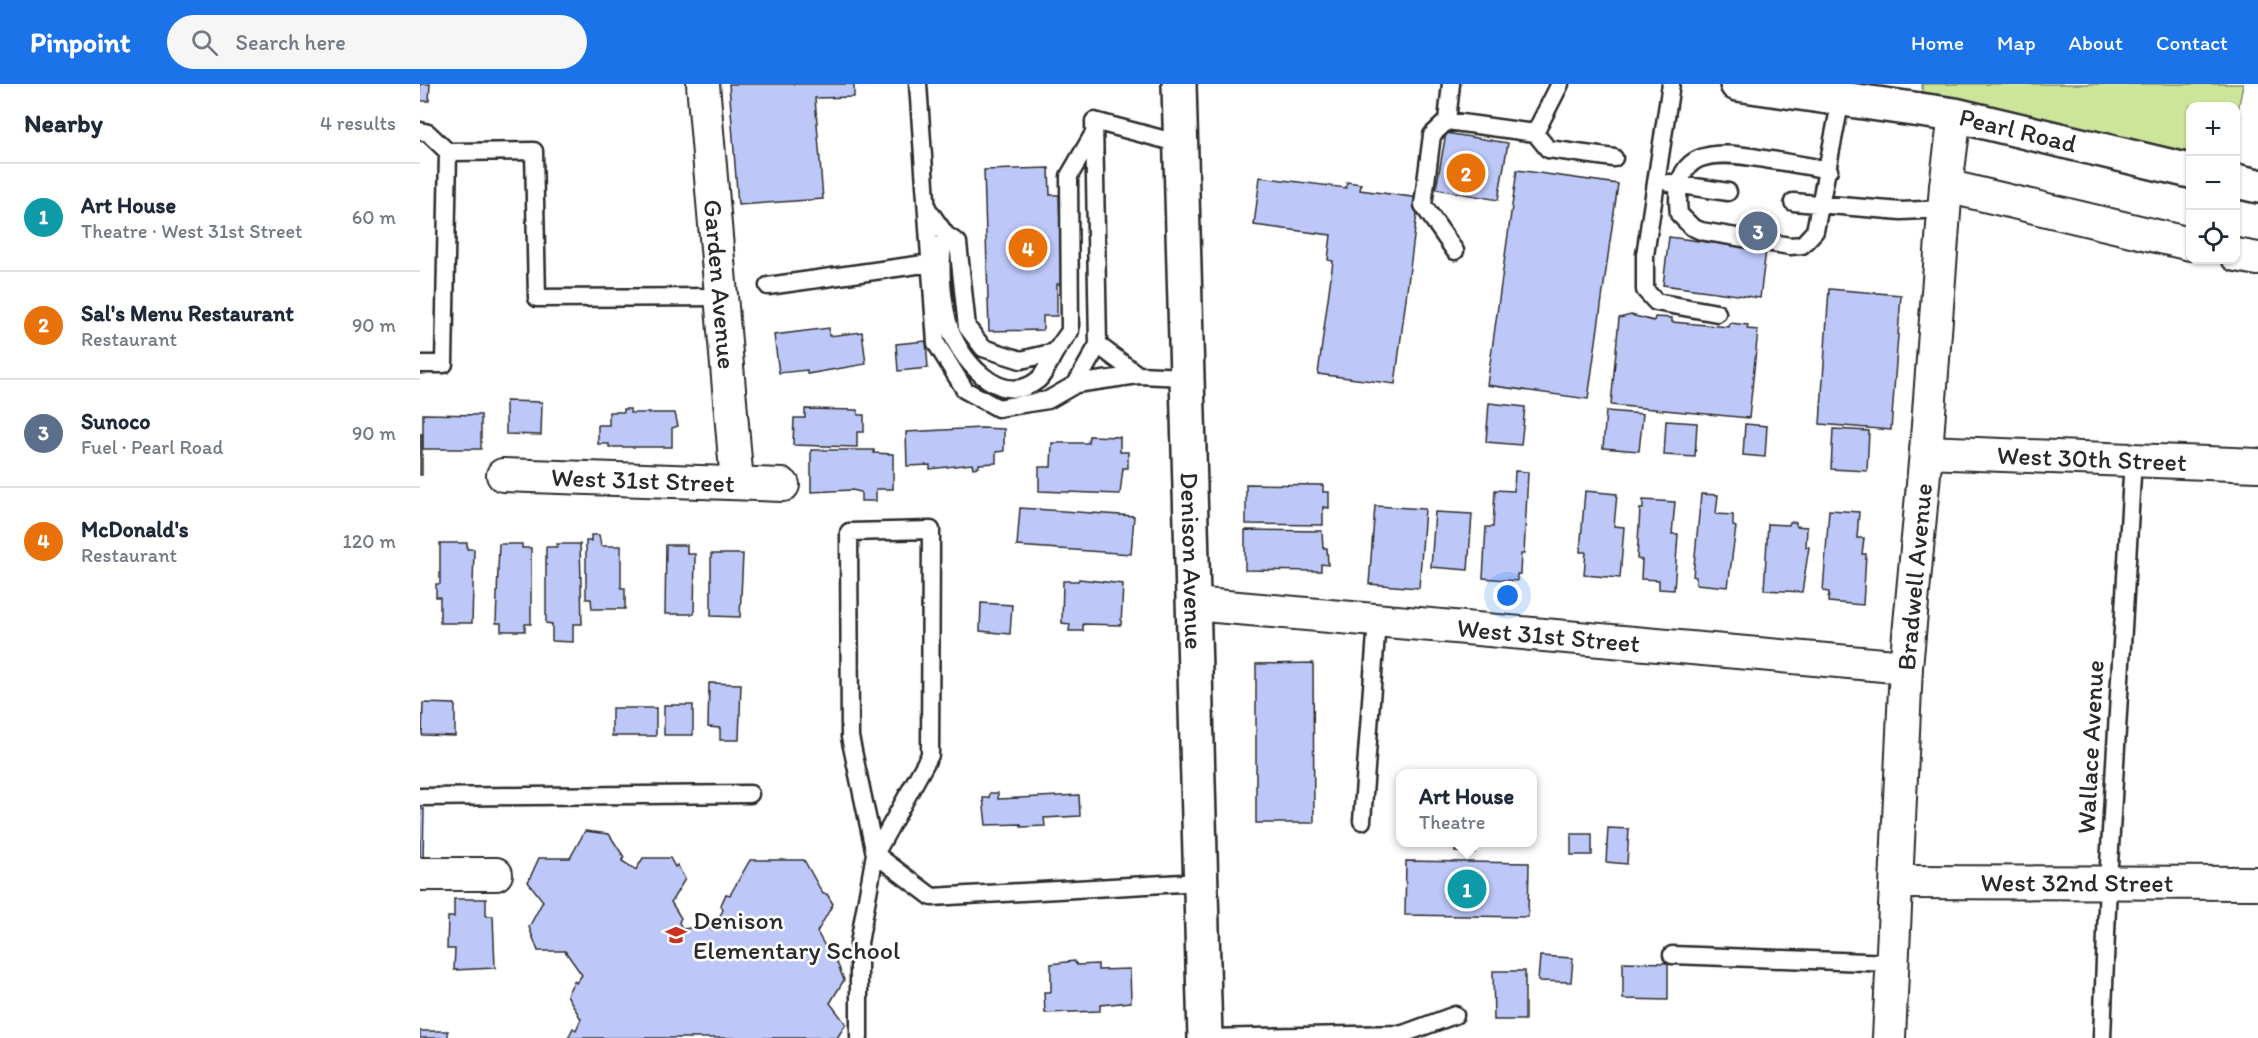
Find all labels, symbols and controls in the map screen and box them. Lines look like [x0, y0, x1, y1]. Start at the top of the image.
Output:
search box [167, 15, 587, 69]
text: Pinpoint [30, 25, 131, 59]
icon: search [188, 26, 221, 59]
text: Search here [236, 29, 346, 56]
text: Home [1911, 30, 1964, 55]
text: Map [1997, 30, 2036, 55]
text: About [2069, 30, 2123, 55]
text: Contact [2156, 30, 2228, 55]
street label: Pearl Road [1956, 101, 2080, 159]
map controls [2186, 102, 2240, 264]
button: + [2186, 102, 2240, 156]
text: Nearby [24, 107, 103, 139]
text: 4 results [320, 111, 396, 135]
pin: 2 [1446, 150, 1486, 196]
button: − [2186, 156, 2240, 210]
text: Art House [81, 192, 176, 219]
street label: Garden Avenue [697, 198, 743, 370]
text: 1 [39, 205, 48, 229]
text: 60 m [352, 205, 396, 229]
pin: 3 [1738, 208, 1778, 254]
button: locate [2186, 210, 2240, 264]
text: Theatre · West 31st Street [81, 219, 302, 243]
pin: 4 [1008, 226, 1048, 270]
text: Sal's Menu Restaurant [81, 300, 294, 327]
text: 2 [38, 313, 49, 337]
text: 90 m [352, 313, 396, 337]
text: Restaurant [81, 327, 177, 351]
text: Sunoco [81, 408, 150, 435]
text: 3 [38, 421, 49, 445]
text: 90 m [352, 421, 396, 445]
text: Fuel · Pearl Road [81, 435, 223, 459]
street label: West 30th Street [1996, 439, 2188, 478]
street label: West 31st Street [551, 461, 736, 499]
street label: Denison Avenue [1174, 472, 1210, 650]
street label: Bradwell Avenue [1890, 482, 1939, 672]
text: McDonald's [81, 516, 189, 543]
text: 4 [37, 529, 50, 553]
text: 120 m [343, 529, 396, 553]
text: Restaurant [81, 543, 177, 567]
your location [1493, 581, 1522, 610]
street label: West 31st Street [1456, 611, 1642, 659]
street label: Wallace Avenue [2069, 659, 2111, 835]
popup [1396, 769, 1537, 847]
text: Art House [1419, 783, 1514, 810]
text: Theatre [1419, 810, 1485, 834]
pin: 1 [1448, 866, 1486, 912]
street label: West 32nd Street [1980, 866, 2174, 899]
place label: Denison Elementary School [693, 904, 900, 966]
school or university icon: Denison Elementary School [664, 923, 688, 947]

